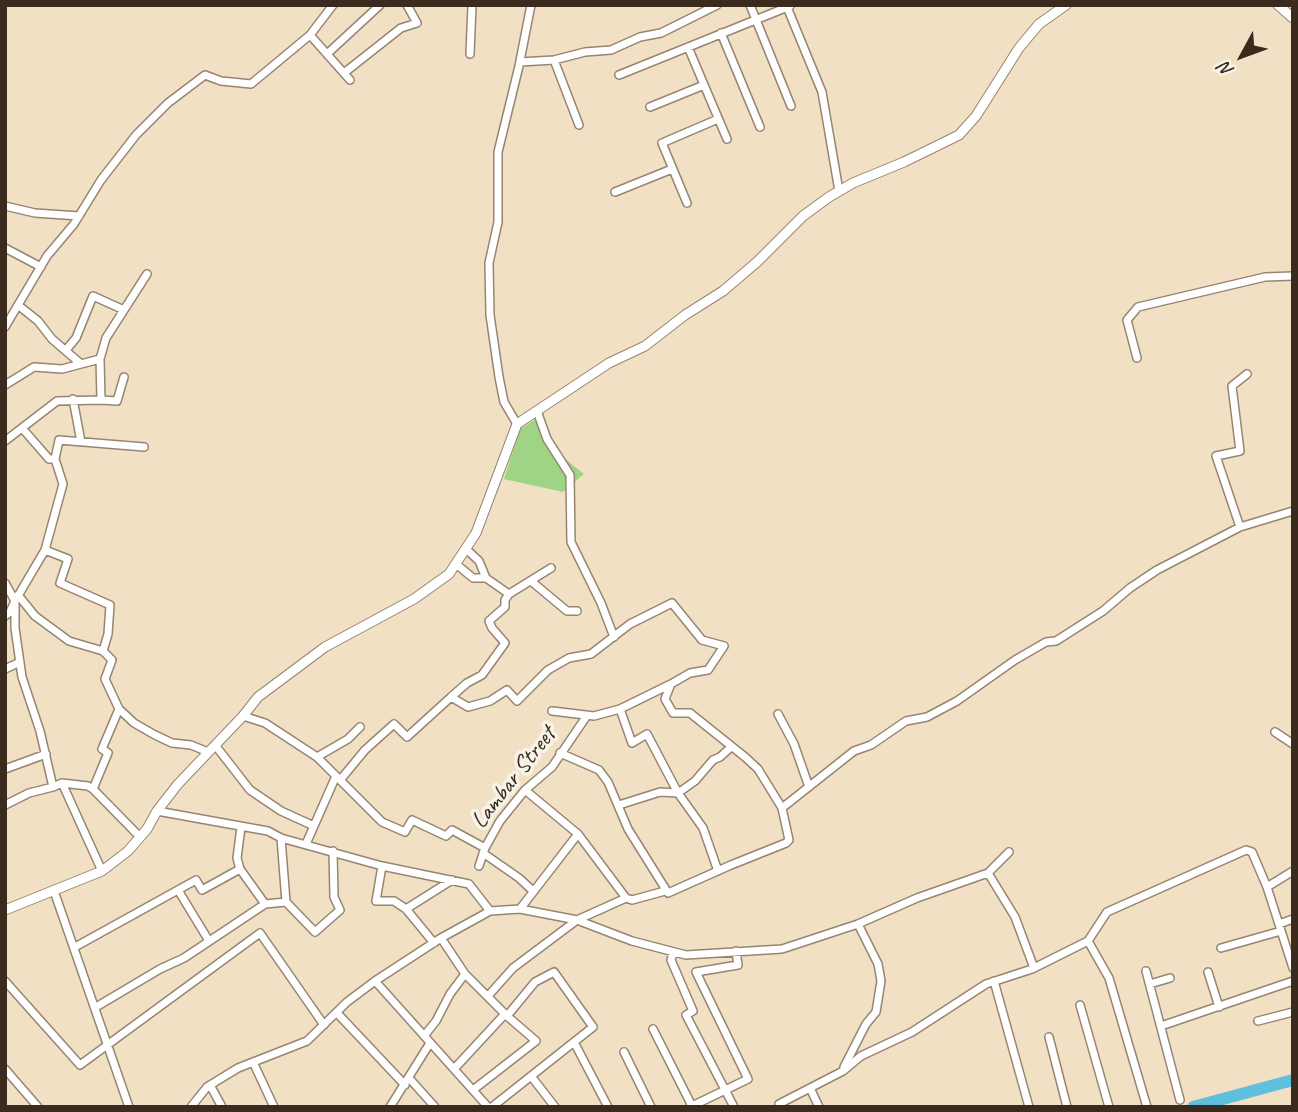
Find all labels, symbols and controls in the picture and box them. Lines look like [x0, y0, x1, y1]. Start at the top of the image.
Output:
north arrow [1207, 21, 1277, 91]
text: N [1213, 57, 1239, 82]
street label: Lambar Street [465, 721, 563, 835]

